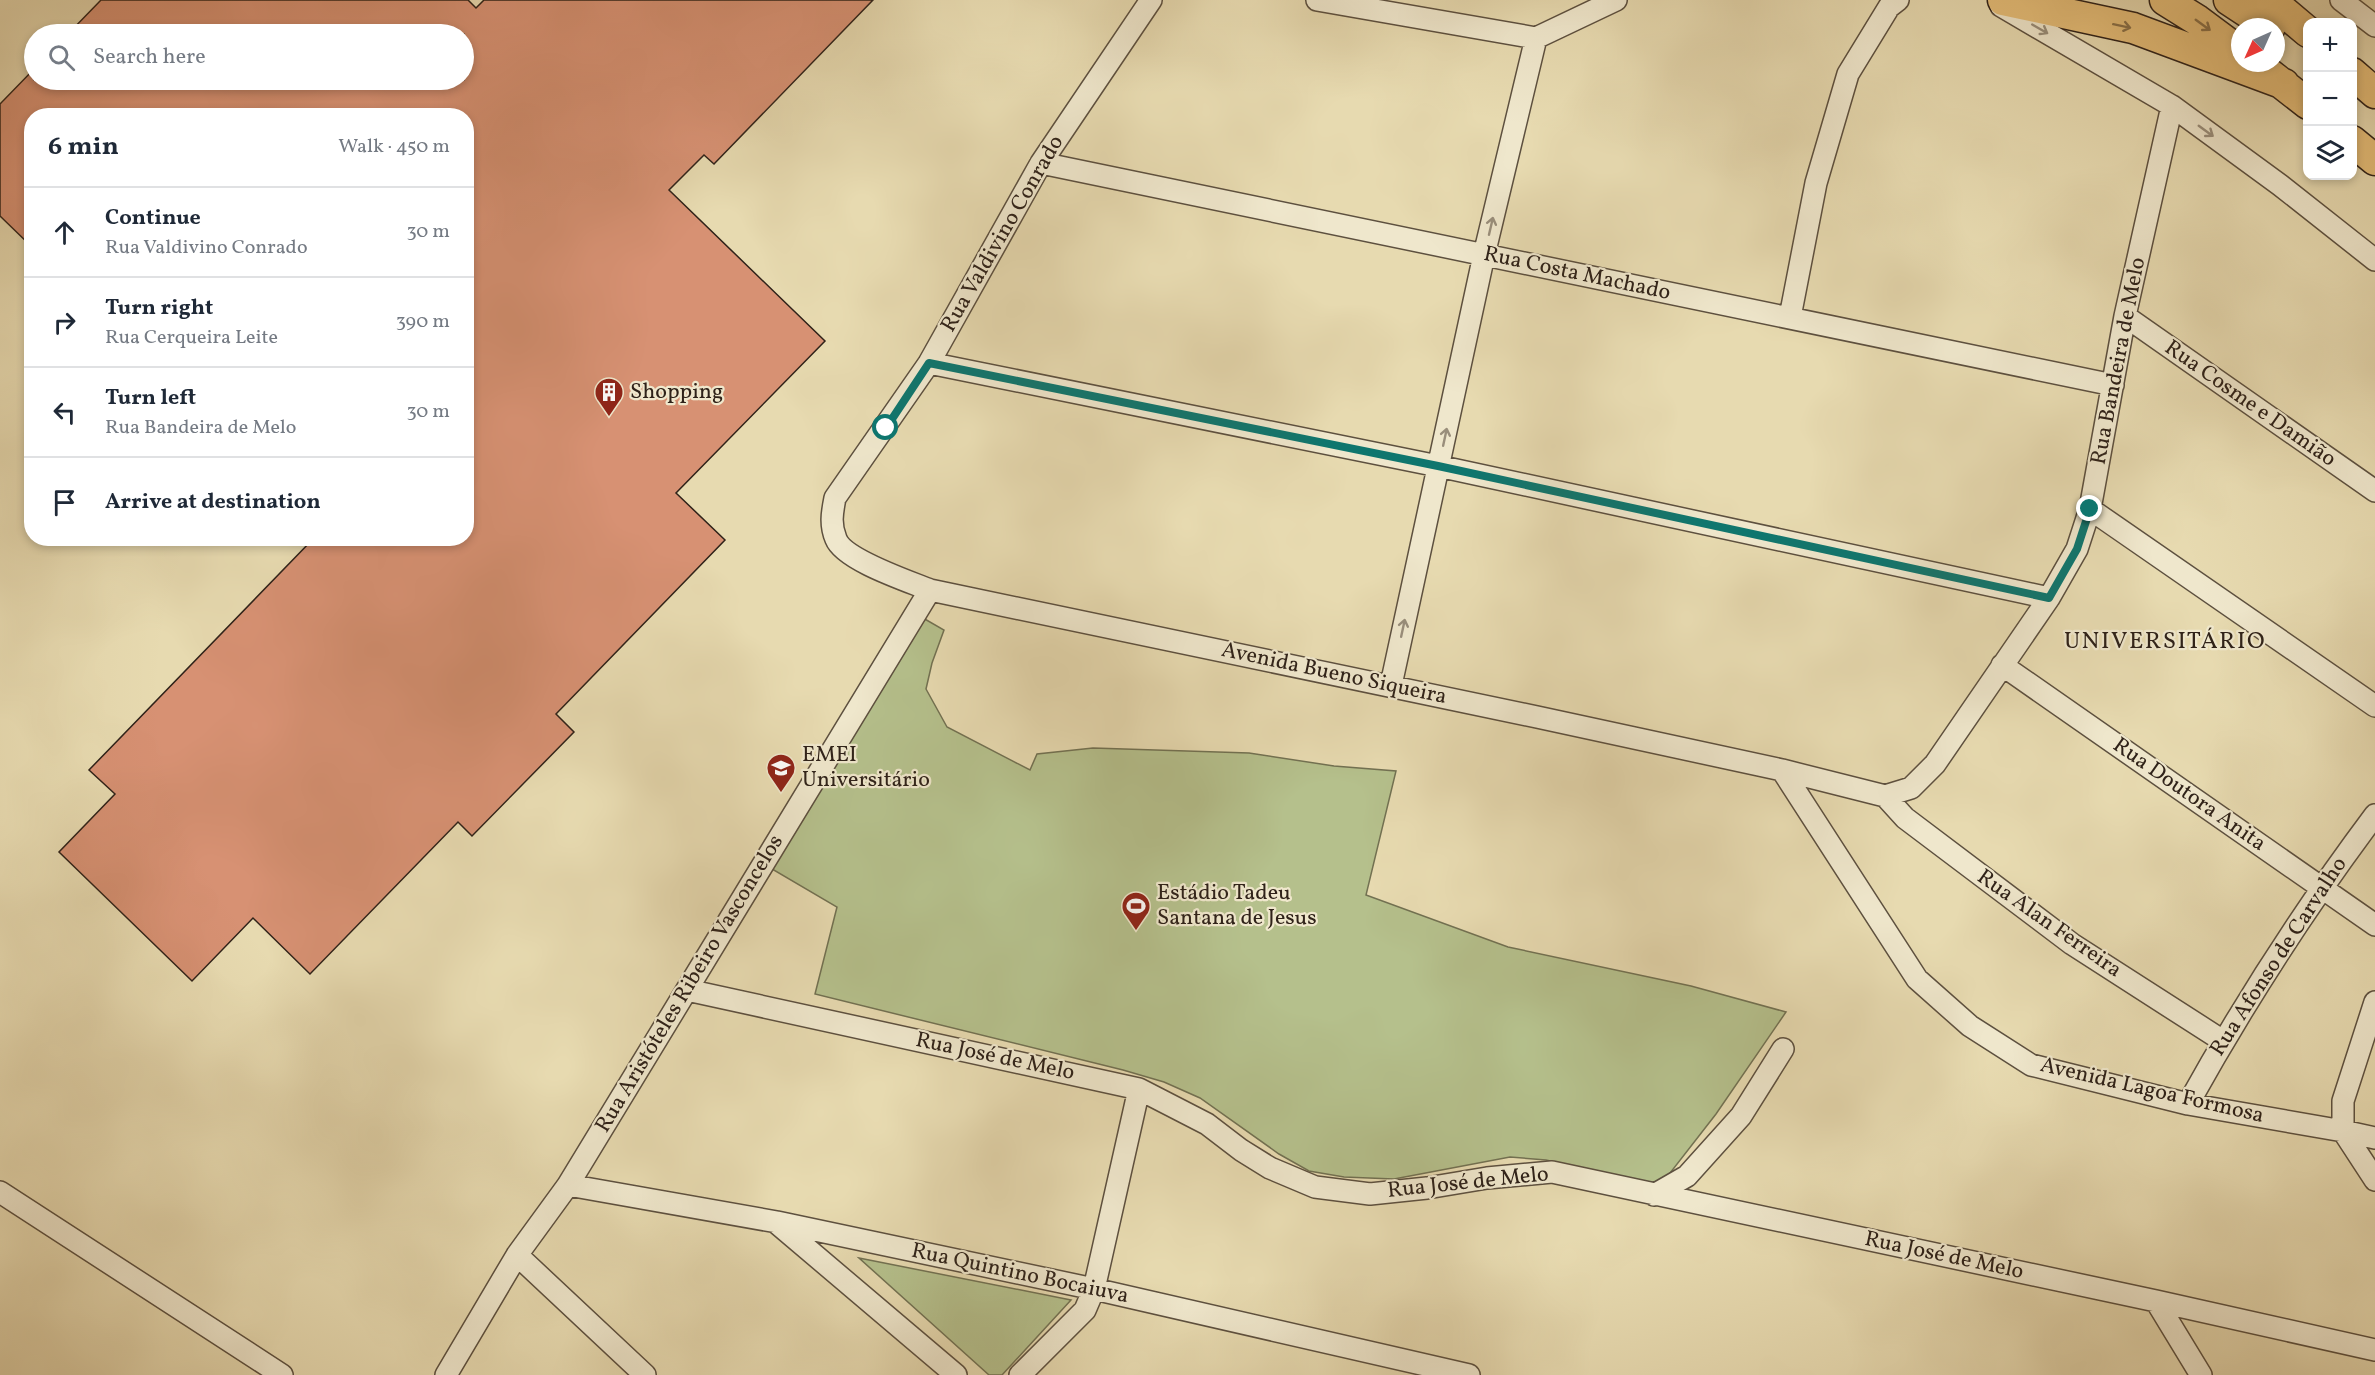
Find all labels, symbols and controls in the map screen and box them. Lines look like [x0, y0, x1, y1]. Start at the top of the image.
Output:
north arrow [2231, 18, 2285, 72]
map controls [2303, 18, 2357, 180]
button: + [2303, 18, 2357, 72]
one-way arrow [2195, 19, 2211, 31]
one-way arrow [2111, 21, 2131, 32]
search box [24, 24, 474, 90]
one-way arrow [2031, 24, 2048, 36]
icon: search [45, 41, 78, 74]
text: Search here [93, 42, 206, 73]
button: − [2303, 72, 2357, 126]
one-way arrow [2198, 125, 2214, 137]
button: layers [2303, 126, 2357, 180]
text: 6 min [48, 129, 119, 165]
street label: Rua Valdivino Conrado [934, 130, 1072, 338]
text: Walk · 450 m [338, 133, 450, 161]
text: Continue [105, 203, 201, 234]
icon: ahead [48, 216, 81, 249]
one-way arrow [1486, 217, 1498, 236]
text: 30 m [406, 218, 450, 246]
text: Rua Valdivino Conrado [105, 234, 308, 262]
street label: Rua Costa Machado [1481, 239, 1673, 309]
street label: Rua Bandeira de Melo [2084, 255, 2154, 467]
text: Turn right [105, 293, 213, 324]
icon: right [48, 306, 81, 339]
text: 390 m [396, 308, 450, 336]
text: Rua Cerqueira Leite [105, 324, 278, 352]
street label: Rua Cosme e Damião [2158, 333, 2342, 475]
building icon: Shopping [593, 376, 625, 418]
place label: Shopping [630, 377, 723, 408]
text: Turn left [105, 383, 196, 414]
icon: left [48, 396, 81, 429]
text: 30 m [406, 398, 450, 426]
text: Rua Bandeira de Melo [105, 414, 296, 442]
route start [872, 414, 898, 440]
one-way arrow [1439, 428, 1451, 447]
icon: arrive [48, 486, 81, 519]
text: Arrive at destination [105, 487, 321, 518]
route end [2076, 495, 2102, 521]
one-way arrow [1398, 619, 1409, 638]
district label: UNIVERSITÁRIO [2064, 625, 2266, 659]
street label: Avenida Bueno Siqueira [1218, 635, 1450, 713]
street label: Rua Doutora Anita [2106, 730, 2272, 860]
place label: EMEI Universitário [802, 740, 930, 796]
school or university icon: EMEI Universitário [765, 752, 797, 794]
street label: Rua Aristóteles Ribeiro Vasconcelos [588, 829, 792, 1139]
street label: Rua Afonso de Carvalho [2203, 851, 2355, 1063]
street label: Rua Alan Ferreira [1970, 862, 2128, 986]
place label: Estádio Tadeu Santana de Jesus [1157, 878, 1317, 934]
sports icon: Estádio Tadeu Santana de Jesus [1120, 890, 1152, 932]
street label: Rua José de Melo [913, 1025, 1077, 1089]
street label: Avenida Lagoa Formosa [2037, 1050, 2267, 1132]
street label: Rua José de Melo [1386, 1159, 1550, 1207]
street label: Rua José de Melo [1862, 1224, 2026, 1288]
street label: Rua Quintino Bocaiuva [908, 1236, 1132, 1312]

